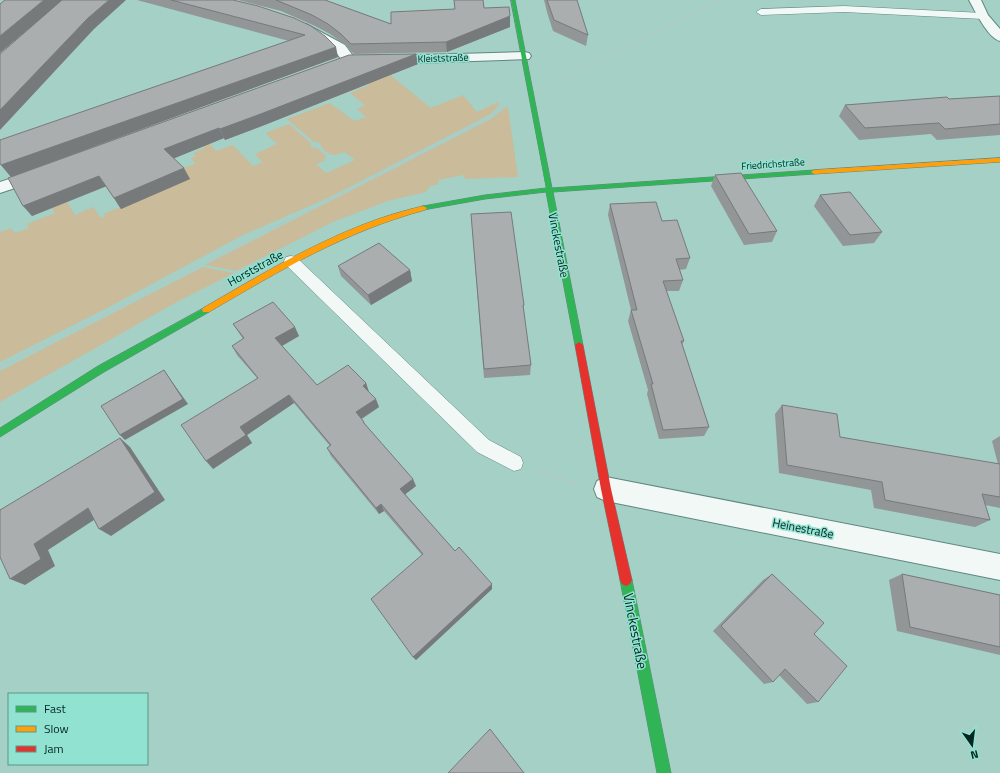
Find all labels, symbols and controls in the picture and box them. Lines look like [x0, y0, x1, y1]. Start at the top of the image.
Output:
street label: Kleiststraße [417, 50, 469, 66]
street label: Friedrichstraße [741, 154, 805, 174]
street label: Vinckestraße [543, 211, 575, 279]
street label: Horststraße [224, 245, 286, 291]
street label: Heinestraße [771, 513, 835, 543]
street label: Vinckestraße [618, 591, 654, 671]
legend [8, 693, 148, 765]
text: Fast [44, 699, 67, 718]
text: Slow [44, 719, 69, 738]
north arrow [952, 725, 992, 765]
text: Jam [44, 739, 64, 758]
text: N [969, 746, 980, 763]

